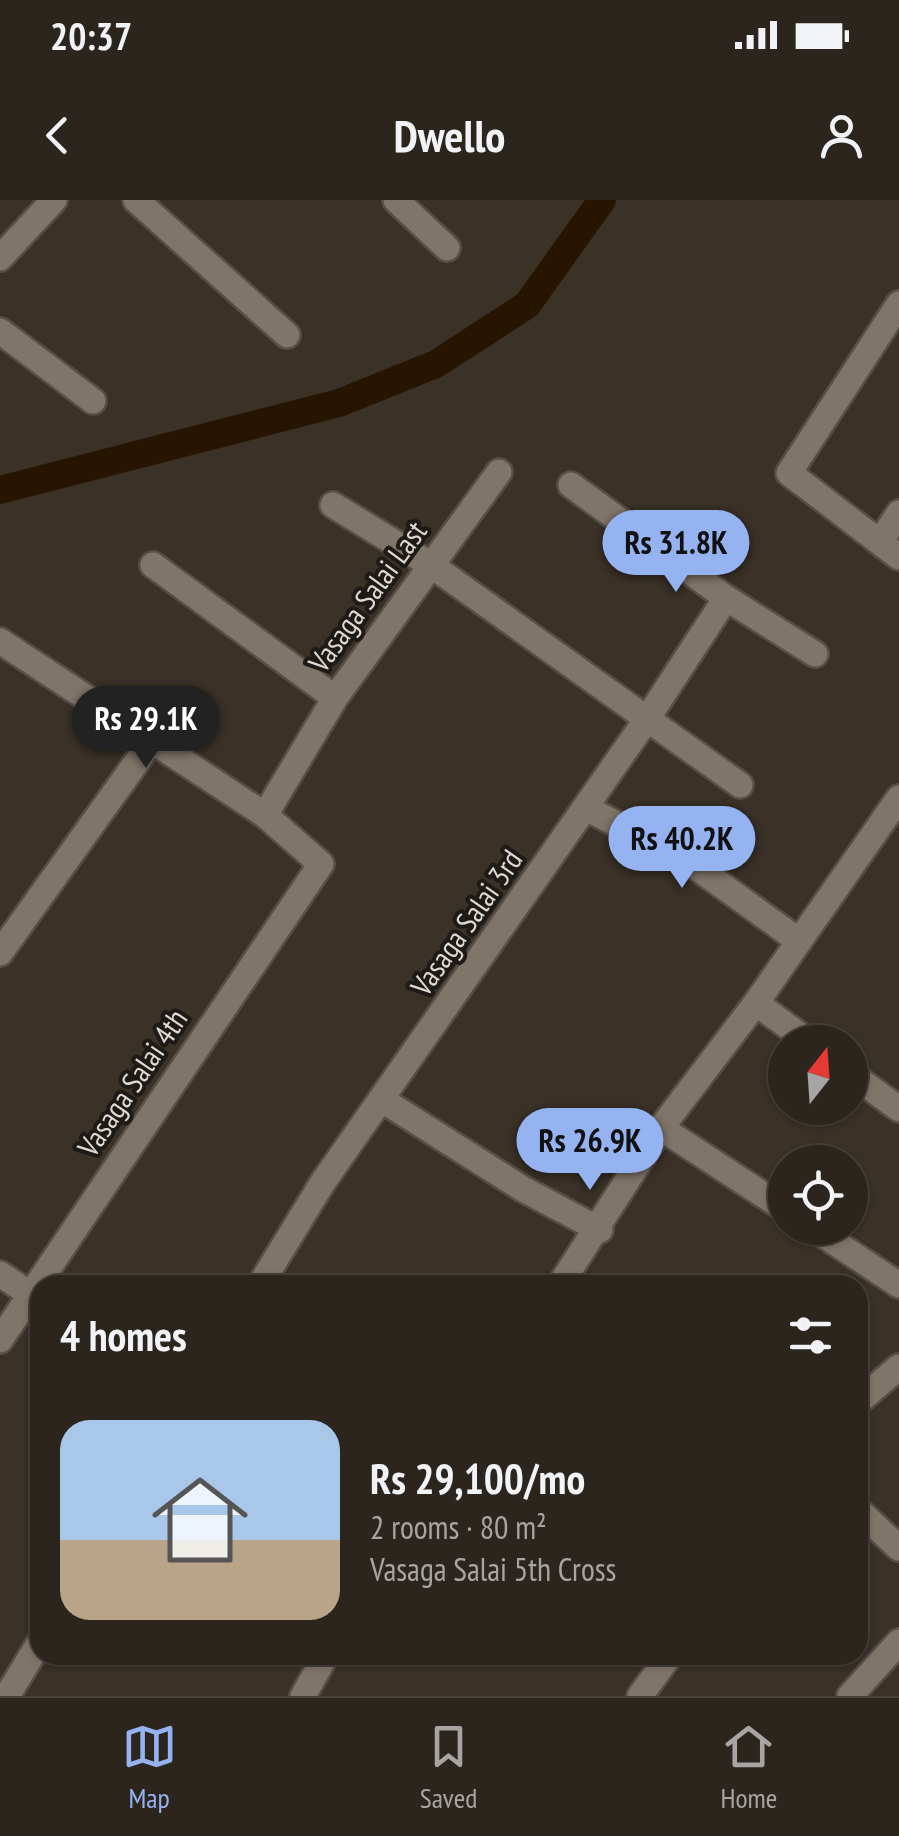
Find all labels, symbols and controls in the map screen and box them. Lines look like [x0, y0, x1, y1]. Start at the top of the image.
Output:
text: 20:37 [50, 11, 132, 60]
text: Dwello [394, 106, 505, 164]
icon: back [30, 108, 85, 163]
icon: person [814, 108, 869, 163]
pin: Rs 31.8K [573, 510, 779, 595]
street label: Vasaga Salai Last [298, 512, 435, 680]
text: Rs 31.8K [624, 521, 728, 563]
pin: Rs 29.1K [43, 686, 249, 771]
text: Rs 29.1K [94, 697, 198, 739]
pin: Rs 40.2K [579, 806, 785, 891]
text: Rs 40.2K [630, 817, 734, 859]
street label: Vasaga Salai 3rd [401, 842, 530, 1004]
street label: Vasaga Salai 4th [68, 1001, 195, 1164]
north arrow [768, 1025, 868, 1125]
map controls [768, 1025, 868, 1245]
pin: Rs 26.9K [487, 1108, 693, 1193]
text: Rs 26.9K [538, 1119, 642, 1161]
button: locate [768, 1145, 868, 1245]
text: 4 homes [60, 1308, 187, 1363]
icon: filters [783, 1308, 838, 1363]
text: Rs 29,100/mo [370, 1451, 585, 1506]
icon: home [140, 1460, 260, 1580]
text: 2 rooms · 80 m² [370, 1506, 547, 1548]
text: Vasaga Salai 5th Cross [370, 1548, 616, 1590]
tab: Map [122, 1719, 177, 1816]
tab: Saved [420, 1719, 477, 1816]
tab: Home [721, 1719, 777, 1816]

